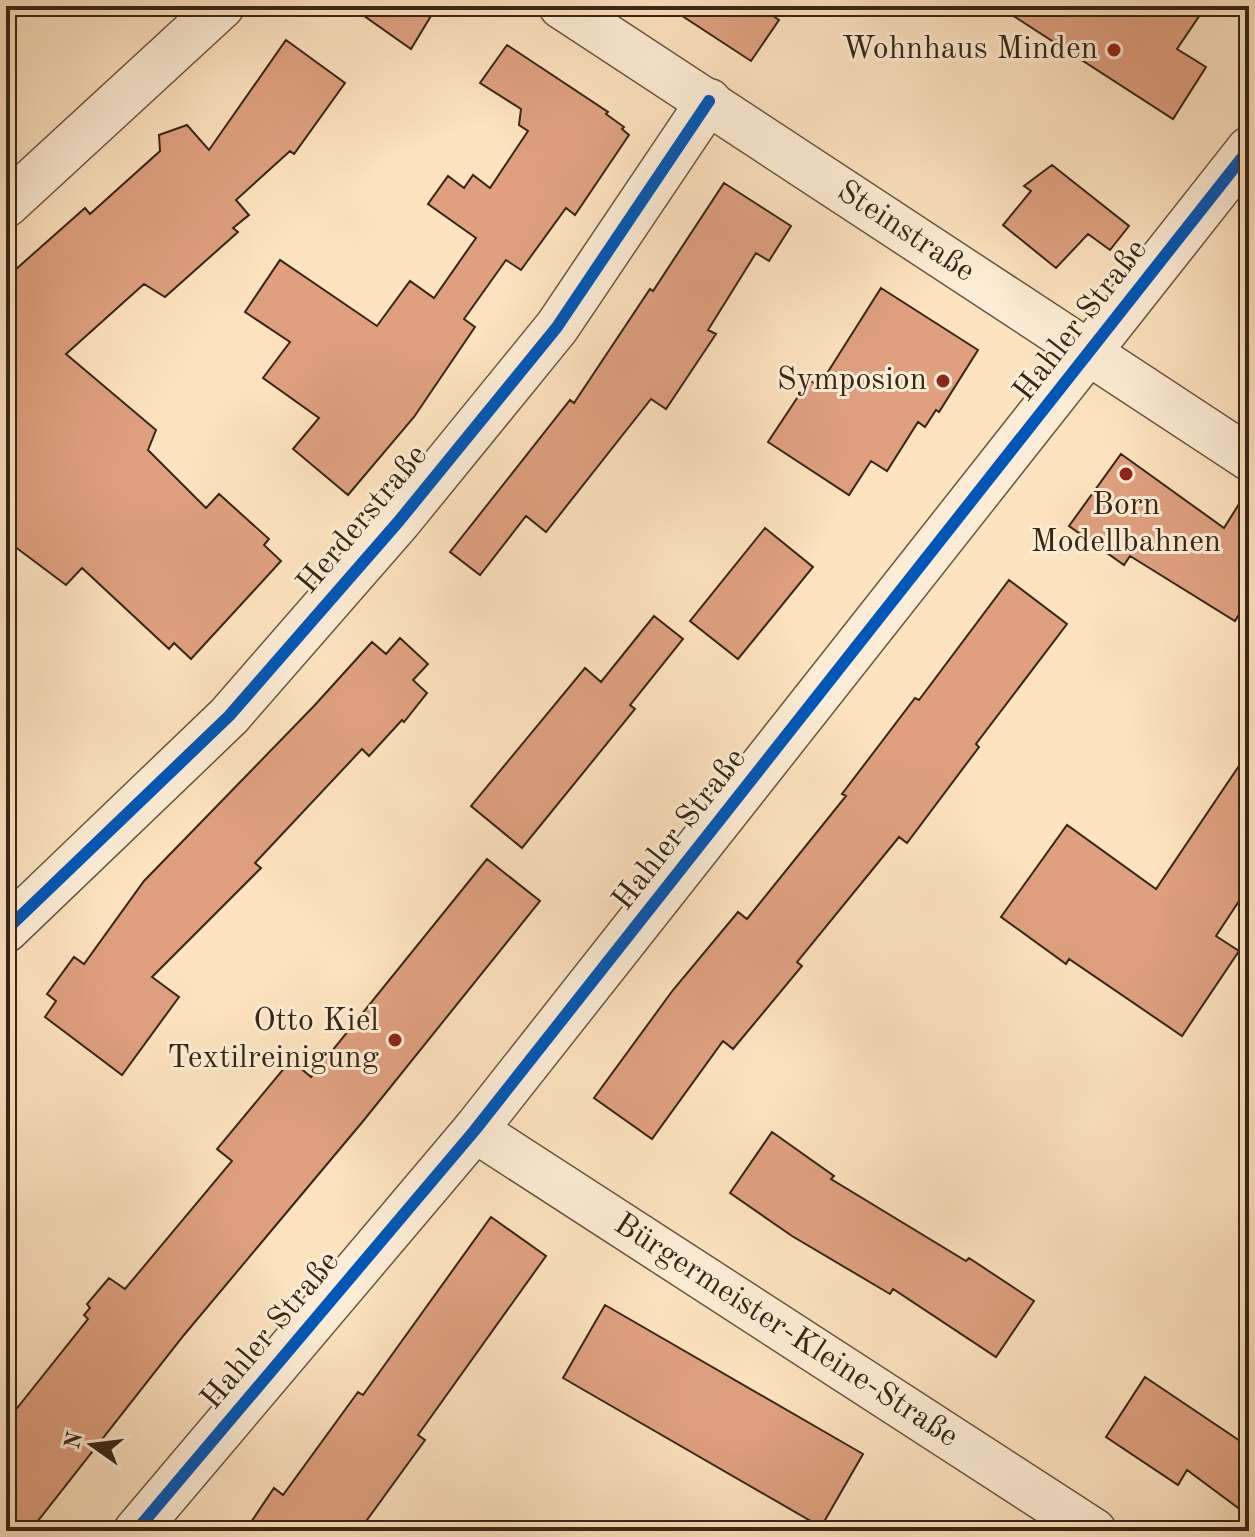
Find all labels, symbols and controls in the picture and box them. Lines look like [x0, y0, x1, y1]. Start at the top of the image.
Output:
place label: Wohnhaus Minden [842, 34, 1098, 66]
marker: Wohnhaus Minden [1105, 41, 1123, 59]
street label: Steinstraße [831, 176, 980, 289]
street label: Hahler Straße [1008, 234, 1154, 408]
place label: Symposion [777, 365, 927, 397]
marker: Symposion [934, 372, 952, 390]
street label: Herderstraße [292, 440, 434, 600]
marker: Born Modellbahnen [1117, 465, 1135, 483]
place label: Born Modellbahnen [1031, 490, 1221, 559]
street label: Hahler Straße [607, 743, 753, 917]
place label: Otto Kiel Textilreinigung [167, 1006, 379, 1075]
marker: Otto Kiel Textilreinigung [386, 1031, 404, 1049]
street label: Bürgermeister-Kleine-Straße [608, 1208, 963, 1454]
street label: Hahler Straße [196, 1246, 346, 1416]
north arrow [52, 1405, 132, 1485]
text: N [62, 1430, 87, 1451]

